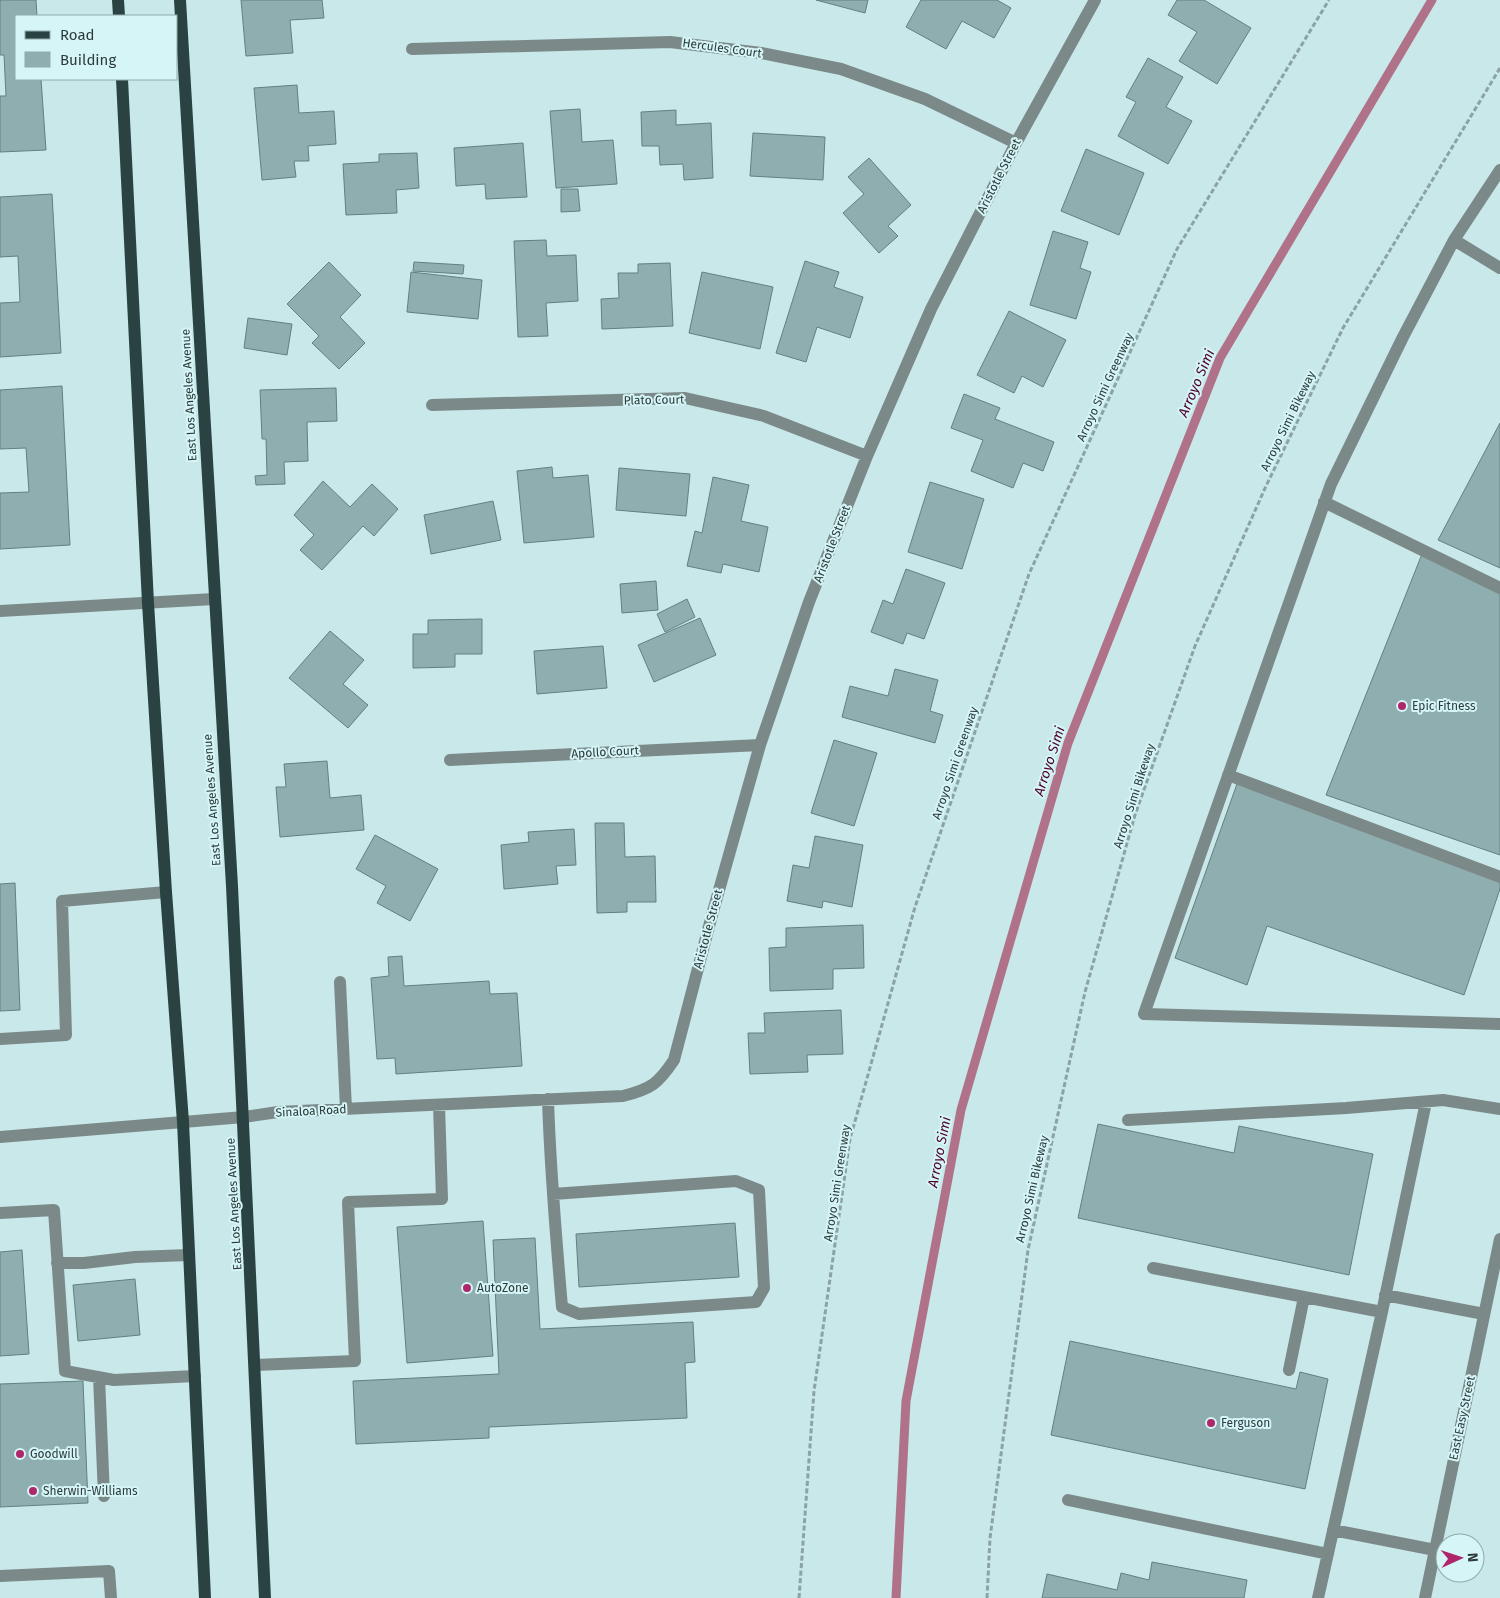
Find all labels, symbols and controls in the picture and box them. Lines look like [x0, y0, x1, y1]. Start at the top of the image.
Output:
legend [15, 15, 178, 80]
text: Road [60, 26, 95, 44]
street label: Hercules Court [682, 36, 763, 61]
text: Building [60, 51, 116, 69]
street label: Aristotle Street [974, 136, 1024, 216]
street label: East Los Angeles Avenue [179, 329, 199, 461]
street label: Arroyo Simi Greenway [1074, 330, 1136, 444]
water label: Arroyo Simi [1174, 347, 1218, 421]
street label: Arroyo Simi Bikeway [1258, 369, 1318, 473]
street label: Plato Court [624, 392, 685, 408]
street label: Aristotle Street [811, 503, 853, 585]
place label: Epic Fitness [1412, 699, 1476, 713]
marker: Epic Fitness [1396, 700, 1408, 712]
street label: Arroyo Simi Greenway [929, 705, 981, 821]
water label: Arroyo Simi [1030, 724, 1069, 799]
street label: East Los Angeles Avenue [200, 733, 224, 867]
street label: Arroyo Simi Bikeway [1110, 742, 1158, 850]
street label: Apollo Court [571, 743, 640, 761]
street label: Aristotle Street [691, 887, 725, 970]
street label: Sinaloa Road [275, 1102, 347, 1120]
water label: Arroyo Simi [924, 1115, 955, 1190]
street label: Arroyo Simi Greenway [821, 1123, 853, 1242]
street label: Arroyo Simi Bikeway [1013, 1134, 1051, 1244]
street label: East Los Angeles Avenue [224, 1138, 244, 1270]
place label: AutoZone [477, 1281, 529, 1295]
marker: AutoZone [461, 1282, 473, 1294]
street label: East Easy Street [1446, 1374, 1478, 1461]
place label: Ferguson [1221, 1416, 1270, 1430]
marker: Ferguson [1205, 1417, 1217, 1429]
place label: Goodwill [30, 1447, 78, 1461]
marker: Goodwill [14, 1448, 26, 1460]
place label: Sherwin-Williams [43, 1484, 138, 1498]
marker: Sherwin-Williams [27, 1485, 39, 1497]
north arrow [1435, 1533, 1485, 1583]
text: N [1464, 1552, 1481, 1562]

